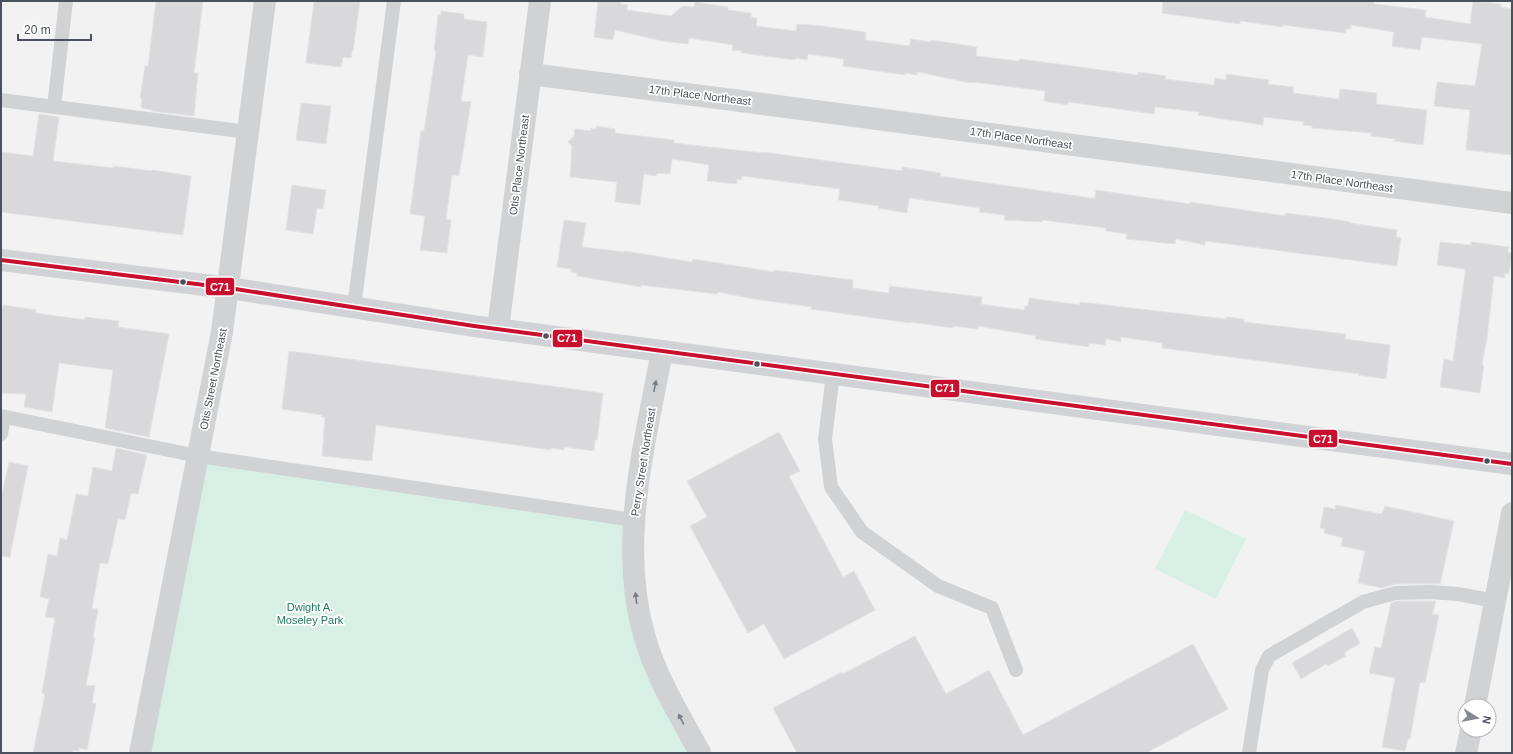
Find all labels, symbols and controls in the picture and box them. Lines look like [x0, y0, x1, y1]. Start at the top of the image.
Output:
scale bar [18, 16, 91, 42]
text: 20 m [24, 23, 51, 37]
street label: 17th Place Northeast [648, 83, 752, 107]
street label: Otis Place Northeast [507, 114, 531, 216]
street label: 17th Place Northeast [969, 125, 1073, 151]
street label: 17th Place Northeast [1290, 168, 1394, 194]
unlabelled marker [178, 277, 188, 287]
line badge: C71 [205, 277, 235, 296]
text: C71 [210, 281, 230, 293]
street label: Otis Street Northeast [197, 327, 229, 431]
line badge: C71 [552, 329, 583, 348]
unlabelled marker [541, 331, 551, 341]
text: C71 [557, 332, 577, 344]
unlabelled marker [752, 359, 762, 369]
line badge: C71 [930, 379, 960, 398]
one-way arrow [653, 380, 659, 392]
text: C71 [935, 382, 955, 394]
street label: Perry Street Northeast [629, 407, 657, 517]
line badge: C71 [1308, 429, 1338, 448]
text: C71 [1313, 433, 1333, 445]
unlabelled marker [1482, 456, 1492, 466]
one-way arrow [633, 592, 639, 604]
park label: Dwight A. Moseley Park [277, 601, 344, 626]
north arrow [1457, 698, 1497, 738]
one-way arrow [678, 713, 684, 725]
text: N [1480, 715, 1493, 725]

